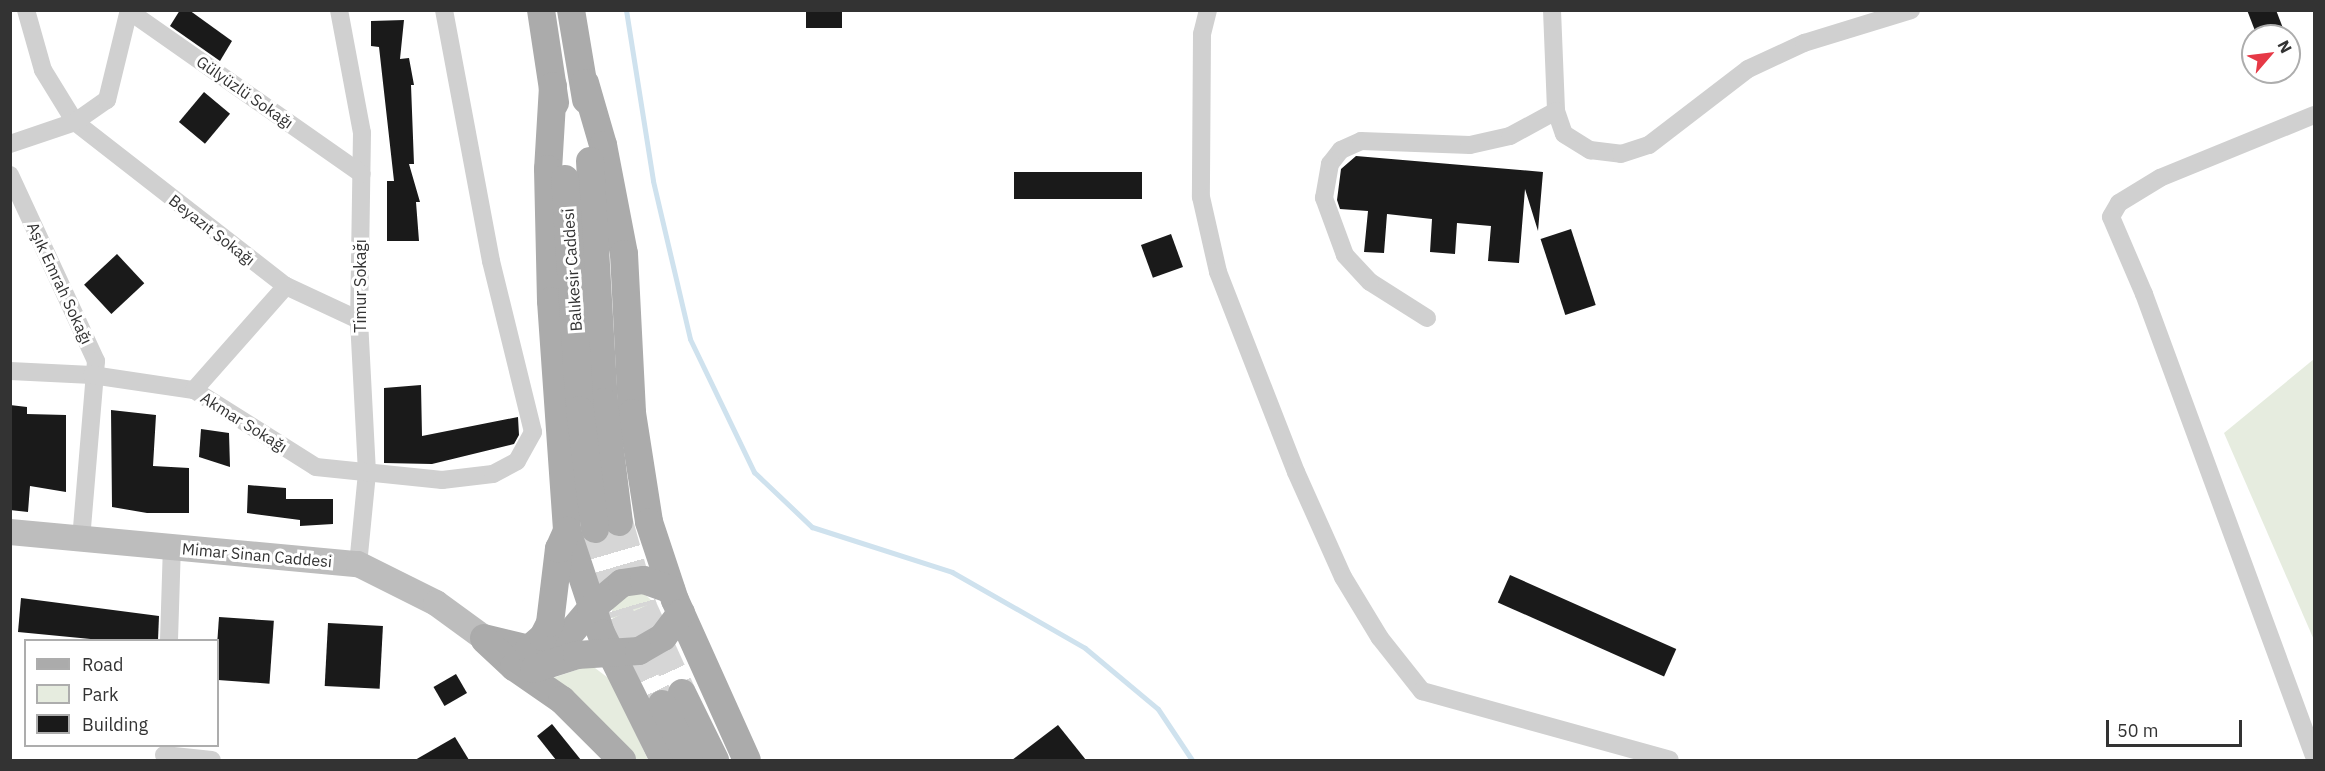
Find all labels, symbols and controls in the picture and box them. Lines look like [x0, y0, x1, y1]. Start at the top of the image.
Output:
north arrow [2241, 24, 2301, 84]
text: N [2274, 37, 2297, 56]
street label: Gülyüzlü Sokağı [193, 52, 297, 132]
street label: Beyazıt Sokağı [165, 190, 259, 270]
street label: Balıkesir Caddesi [558, 208, 586, 332]
street label: Aşık Emrah Sokağı [23, 219, 97, 347]
street label: Timur Sokağı [350, 239, 370, 333]
street label: Akmar Sokağı [197, 388, 291, 456]
street label: Mimar Sinan Caddesi [181, 539, 333, 571]
legend [24, 639, 219, 747]
text: Road [82, 653, 123, 676]
text: Park [82, 683, 118, 706]
scale bar [2109, 708, 2246, 746]
text: Building [82, 713, 148, 736]
text: 50 m [2117, 719, 2159, 742]

